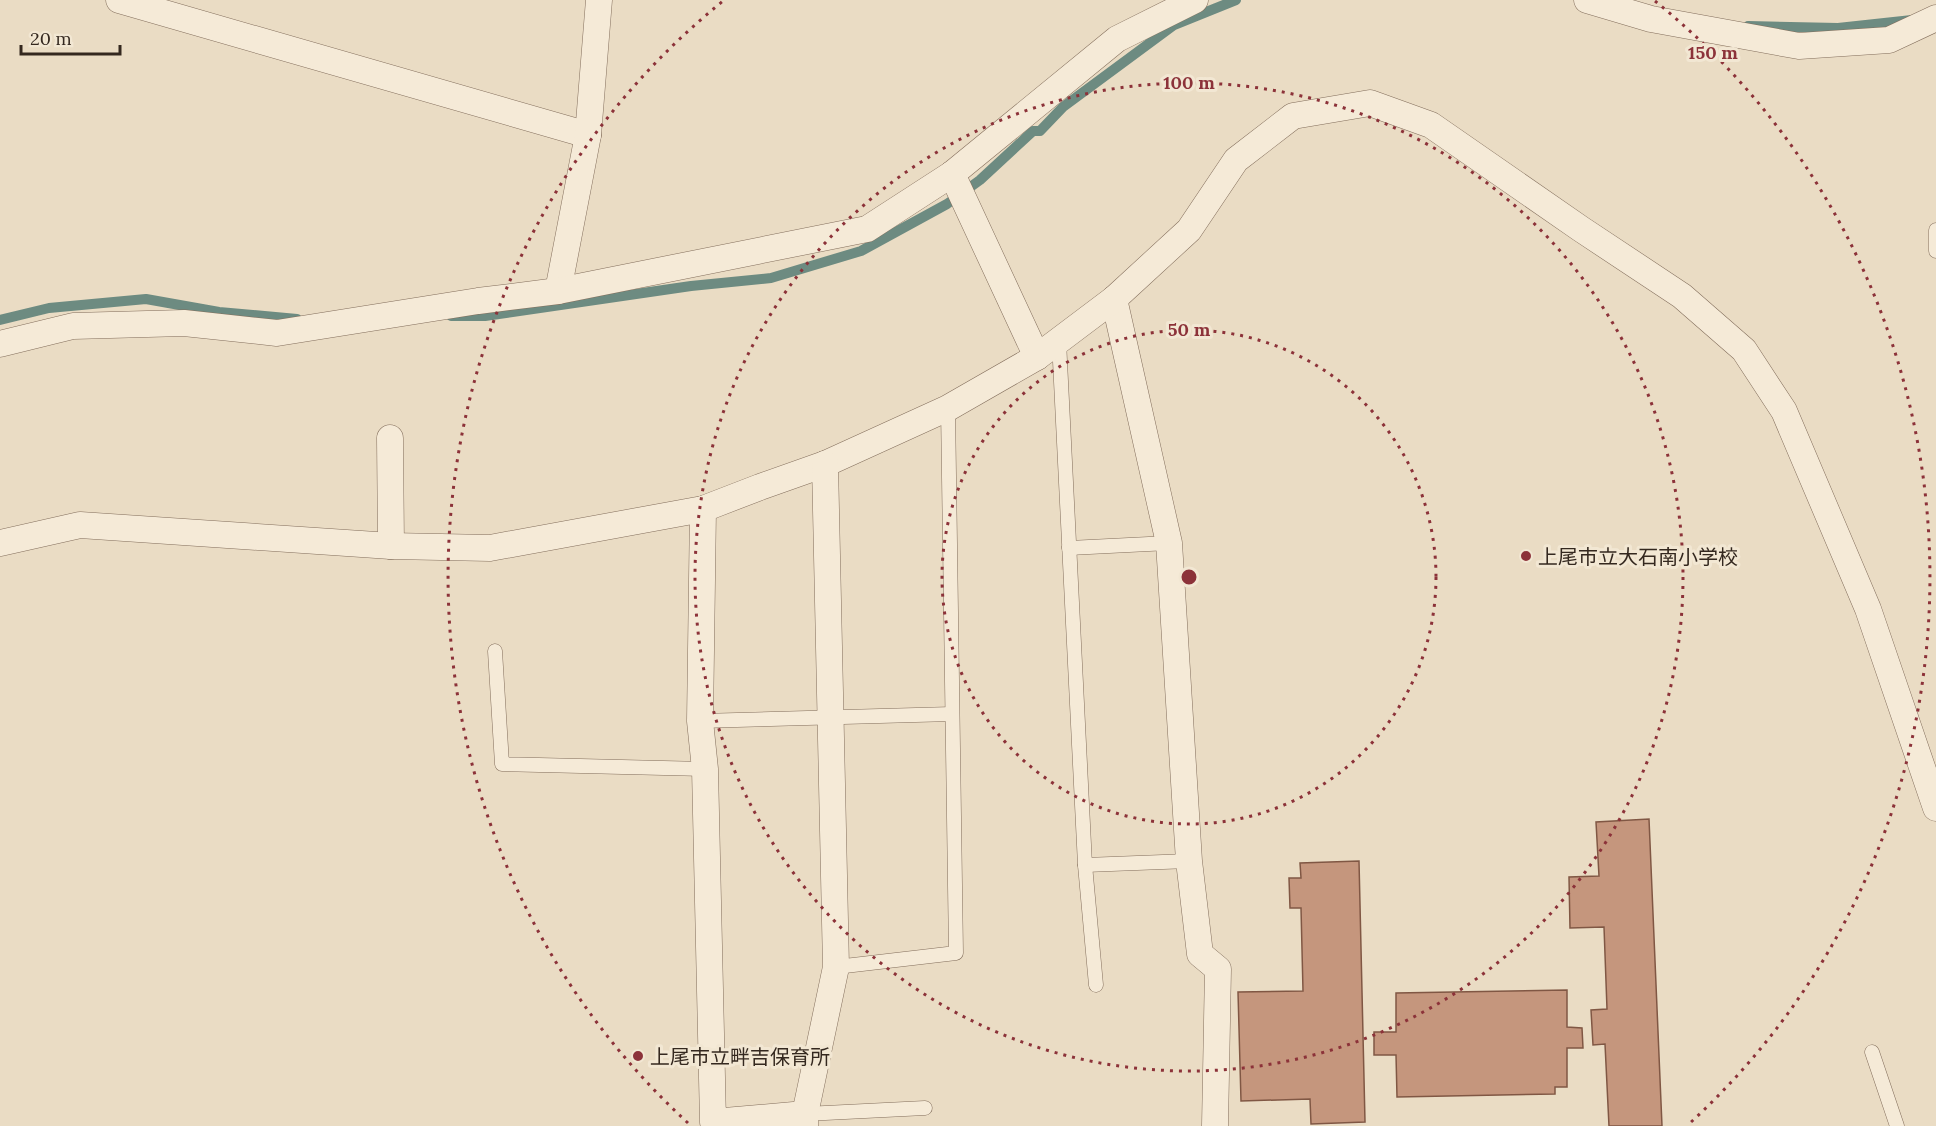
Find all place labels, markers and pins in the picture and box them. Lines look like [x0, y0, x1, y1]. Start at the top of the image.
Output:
place label: 上尾市立大石南小学校 [1538, 544, 1738, 569]
marker: 上尾市立大石南小学校 [1519, 549, 1533, 563]
centre of rings [1179, 567, 1199, 587]
place label: 上尾市立畔吉保育所 [650, 1044, 830, 1069]
marker: 上尾市立畔吉保育所 [631, 1049, 645, 1063]

